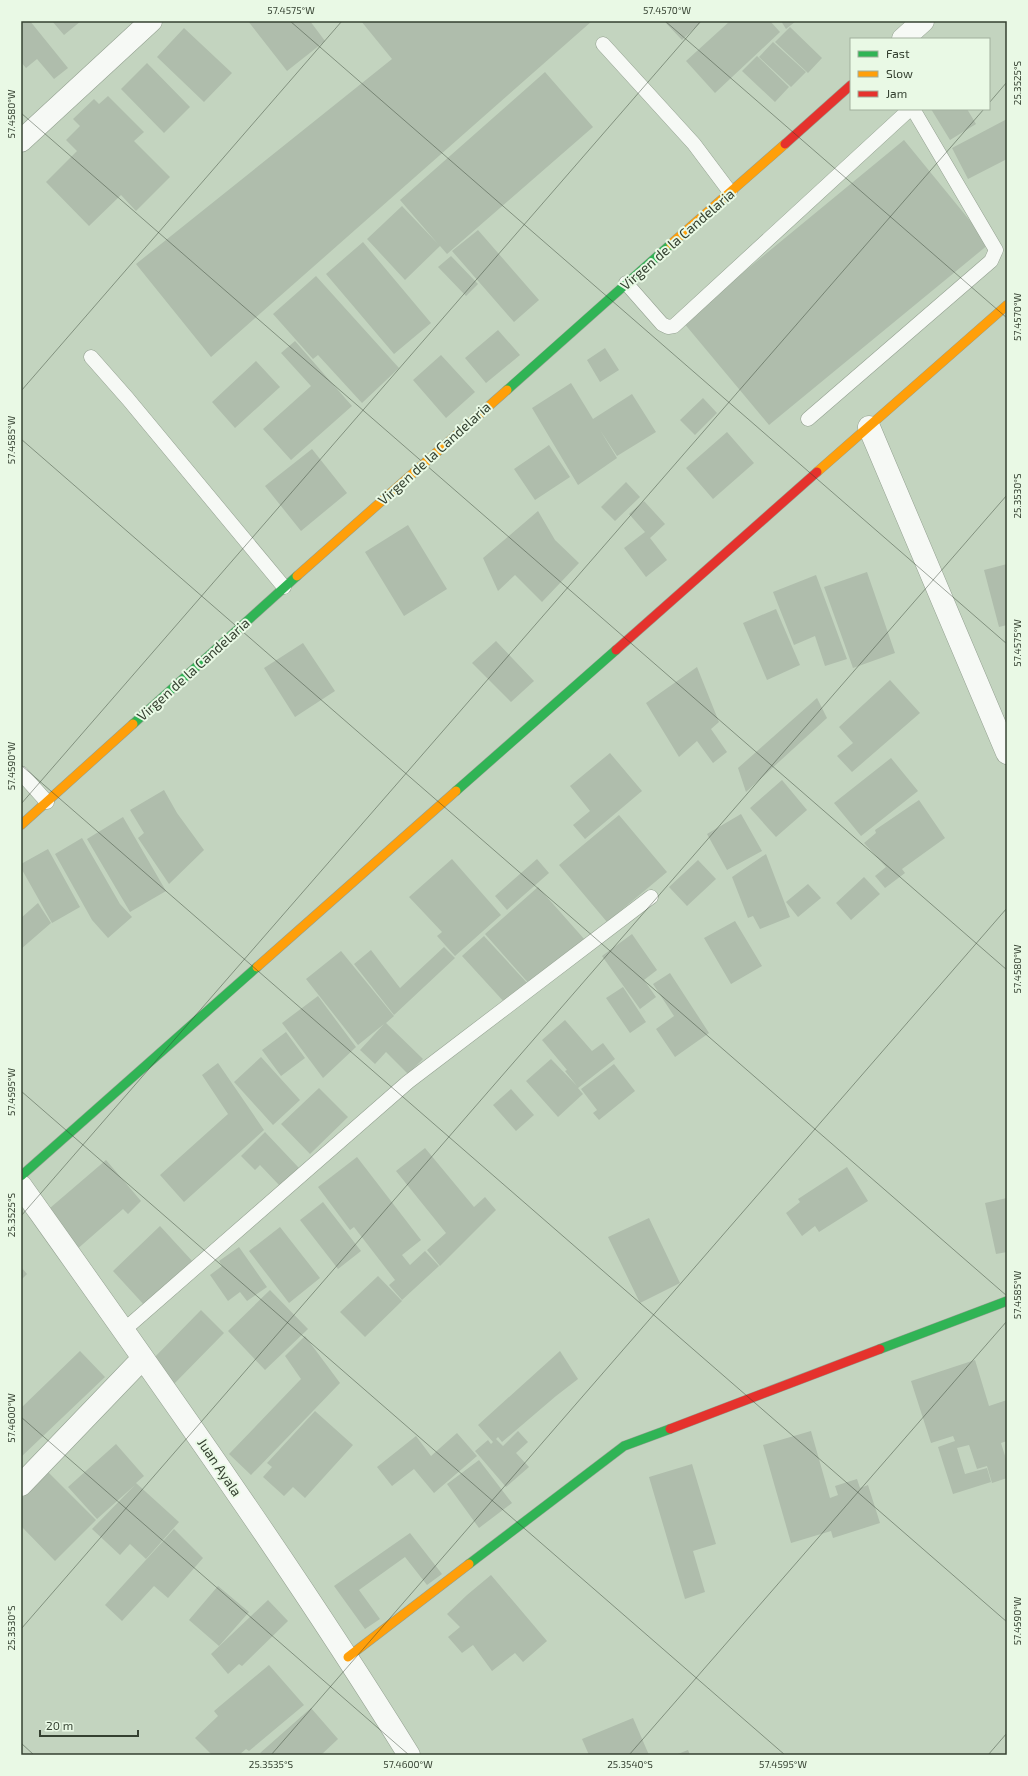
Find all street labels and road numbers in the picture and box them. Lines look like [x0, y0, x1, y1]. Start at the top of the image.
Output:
street label: Virgen de la Candelaria [616, 185, 738, 293]
street label: Virgen de la Candelaria [374, 398, 494, 508]
street label: Virgen de la Candelaria [133, 614, 253, 724]
street label: Juan Ayala [194, 1435, 246, 1499]

